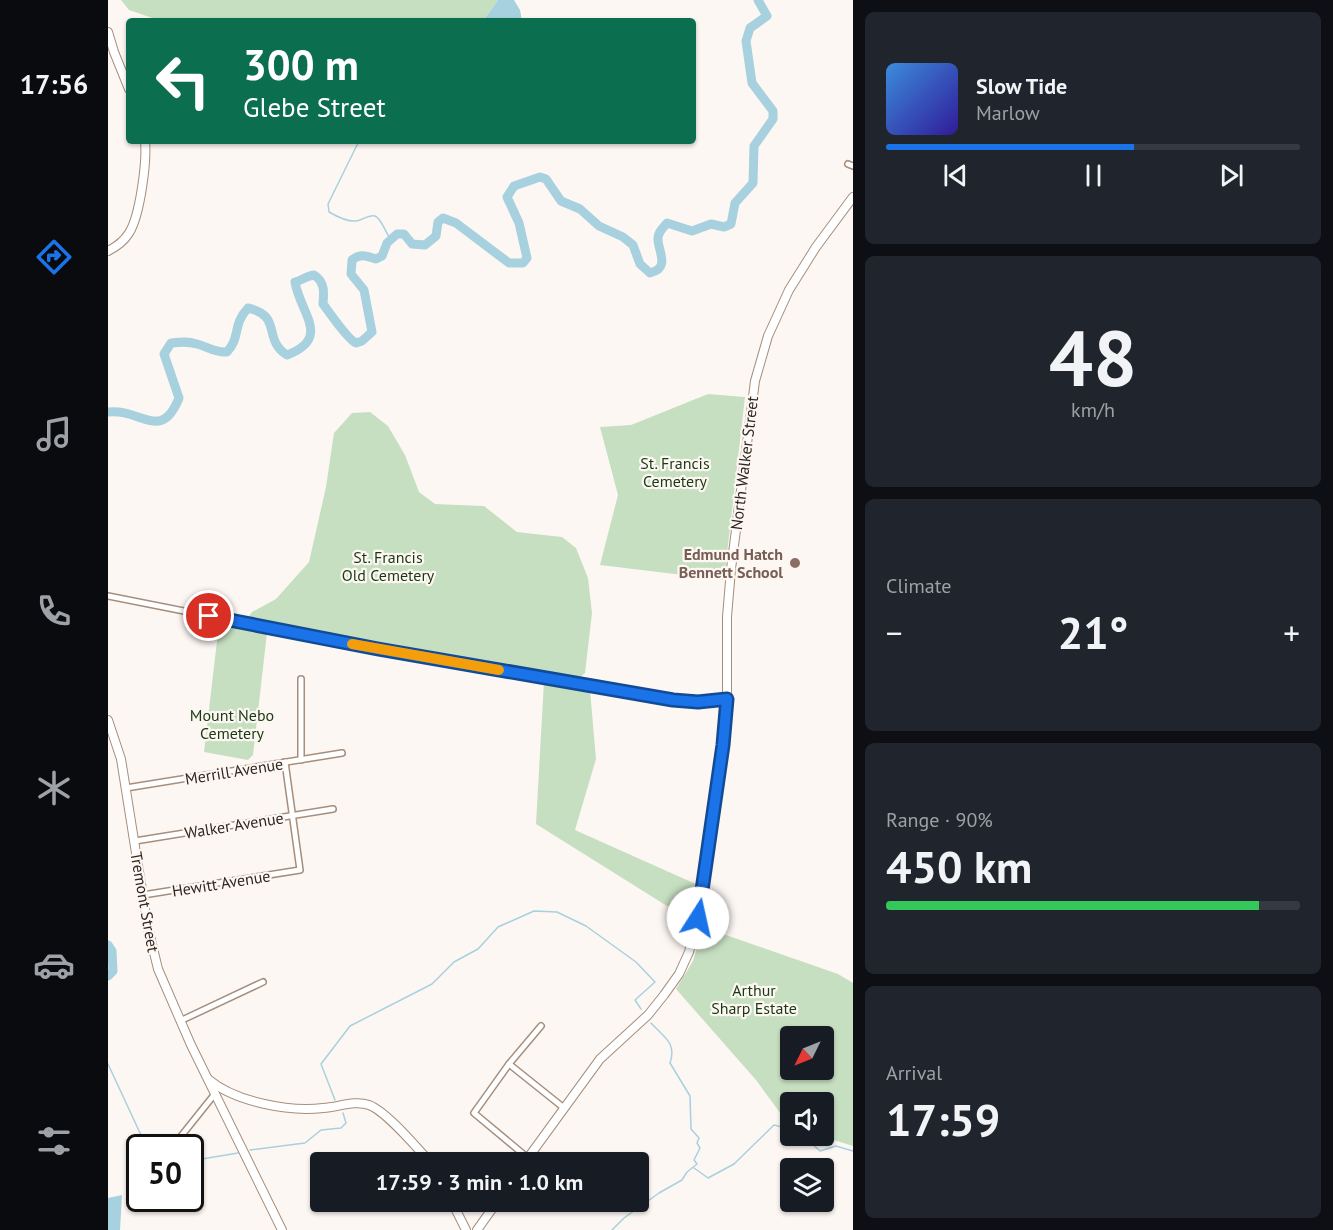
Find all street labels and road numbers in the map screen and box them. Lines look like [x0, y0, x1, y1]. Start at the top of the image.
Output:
street label: North Walker Street [726, 394, 762, 531]
street label: Merrill Avenue [184, 753, 284, 789]
street label: Walker Avenue [183, 807, 285, 843]
street label: Tremont Street [126, 850, 164, 954]
street label: Hewitt Avenue [170, 865, 272, 901]

